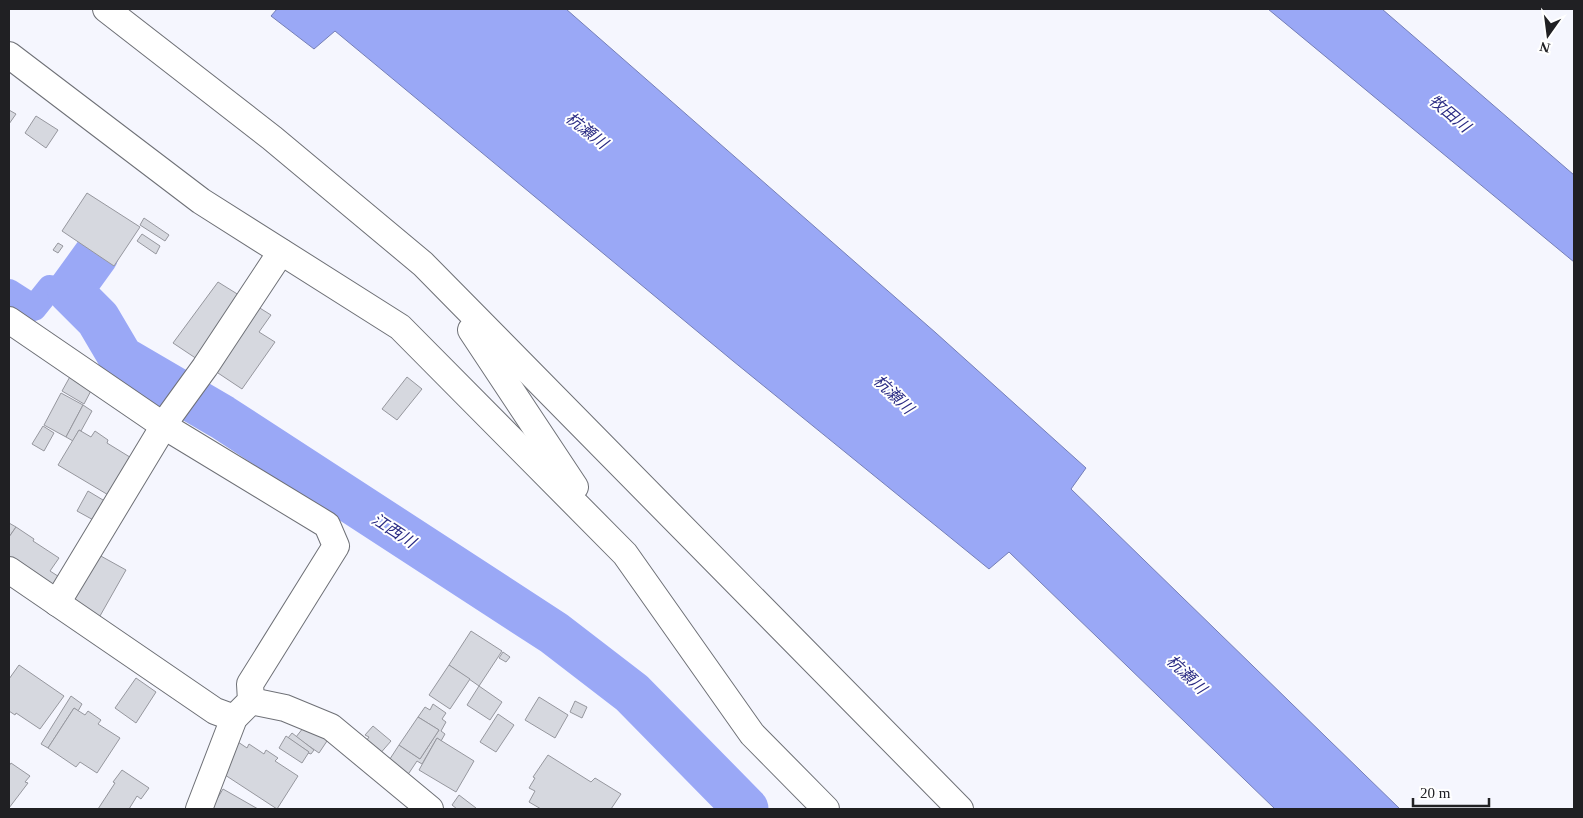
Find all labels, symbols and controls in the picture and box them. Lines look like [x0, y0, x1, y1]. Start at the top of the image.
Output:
north arrow [1523, 10, 1573, 60]
text: N [1538, 39, 1552, 56]
water label: 牧田川 [1426, 91, 1475, 137]
water label: 杭瀬川 [563, 109, 612, 153]
water label: 杭瀬川 [870, 372, 918, 419]
water label: 江西川 [369, 510, 420, 552]
water label: 杭瀬川 [1163, 652, 1211, 699]
scale bar [1413, 776, 1489, 808]
text: 20 m [1420, 785, 1451, 801]

